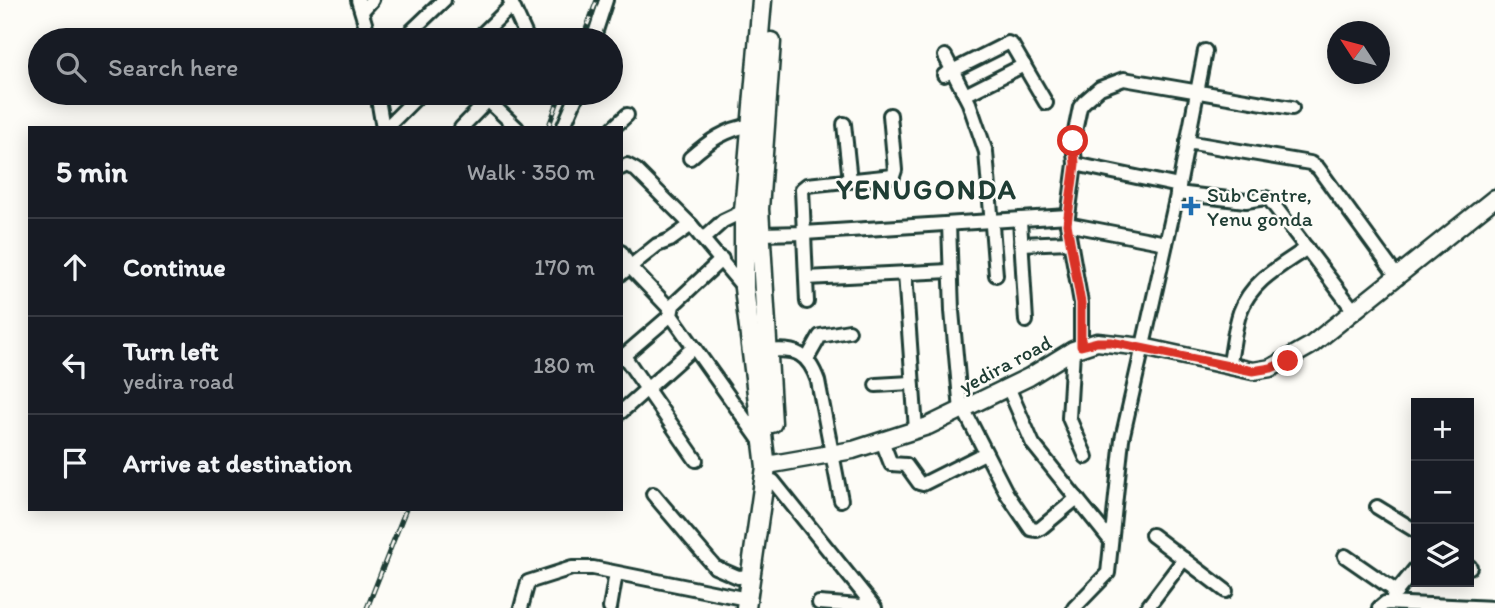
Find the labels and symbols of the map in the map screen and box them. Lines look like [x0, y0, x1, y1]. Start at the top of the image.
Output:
north arrow [1327, 21, 1390, 84]
route start [1057, 125, 1088, 156]
district label: YENUGONDA [835, 172, 1018, 206]
place label: Sub Centre, Yenu gonda [1207, 182, 1313, 231]
marker: Sub Centre, Yenu gonda [1181, 196, 1201, 216]
street label: yedira road [955, 329, 1055, 399]
route end [1272, 345, 1303, 376]

